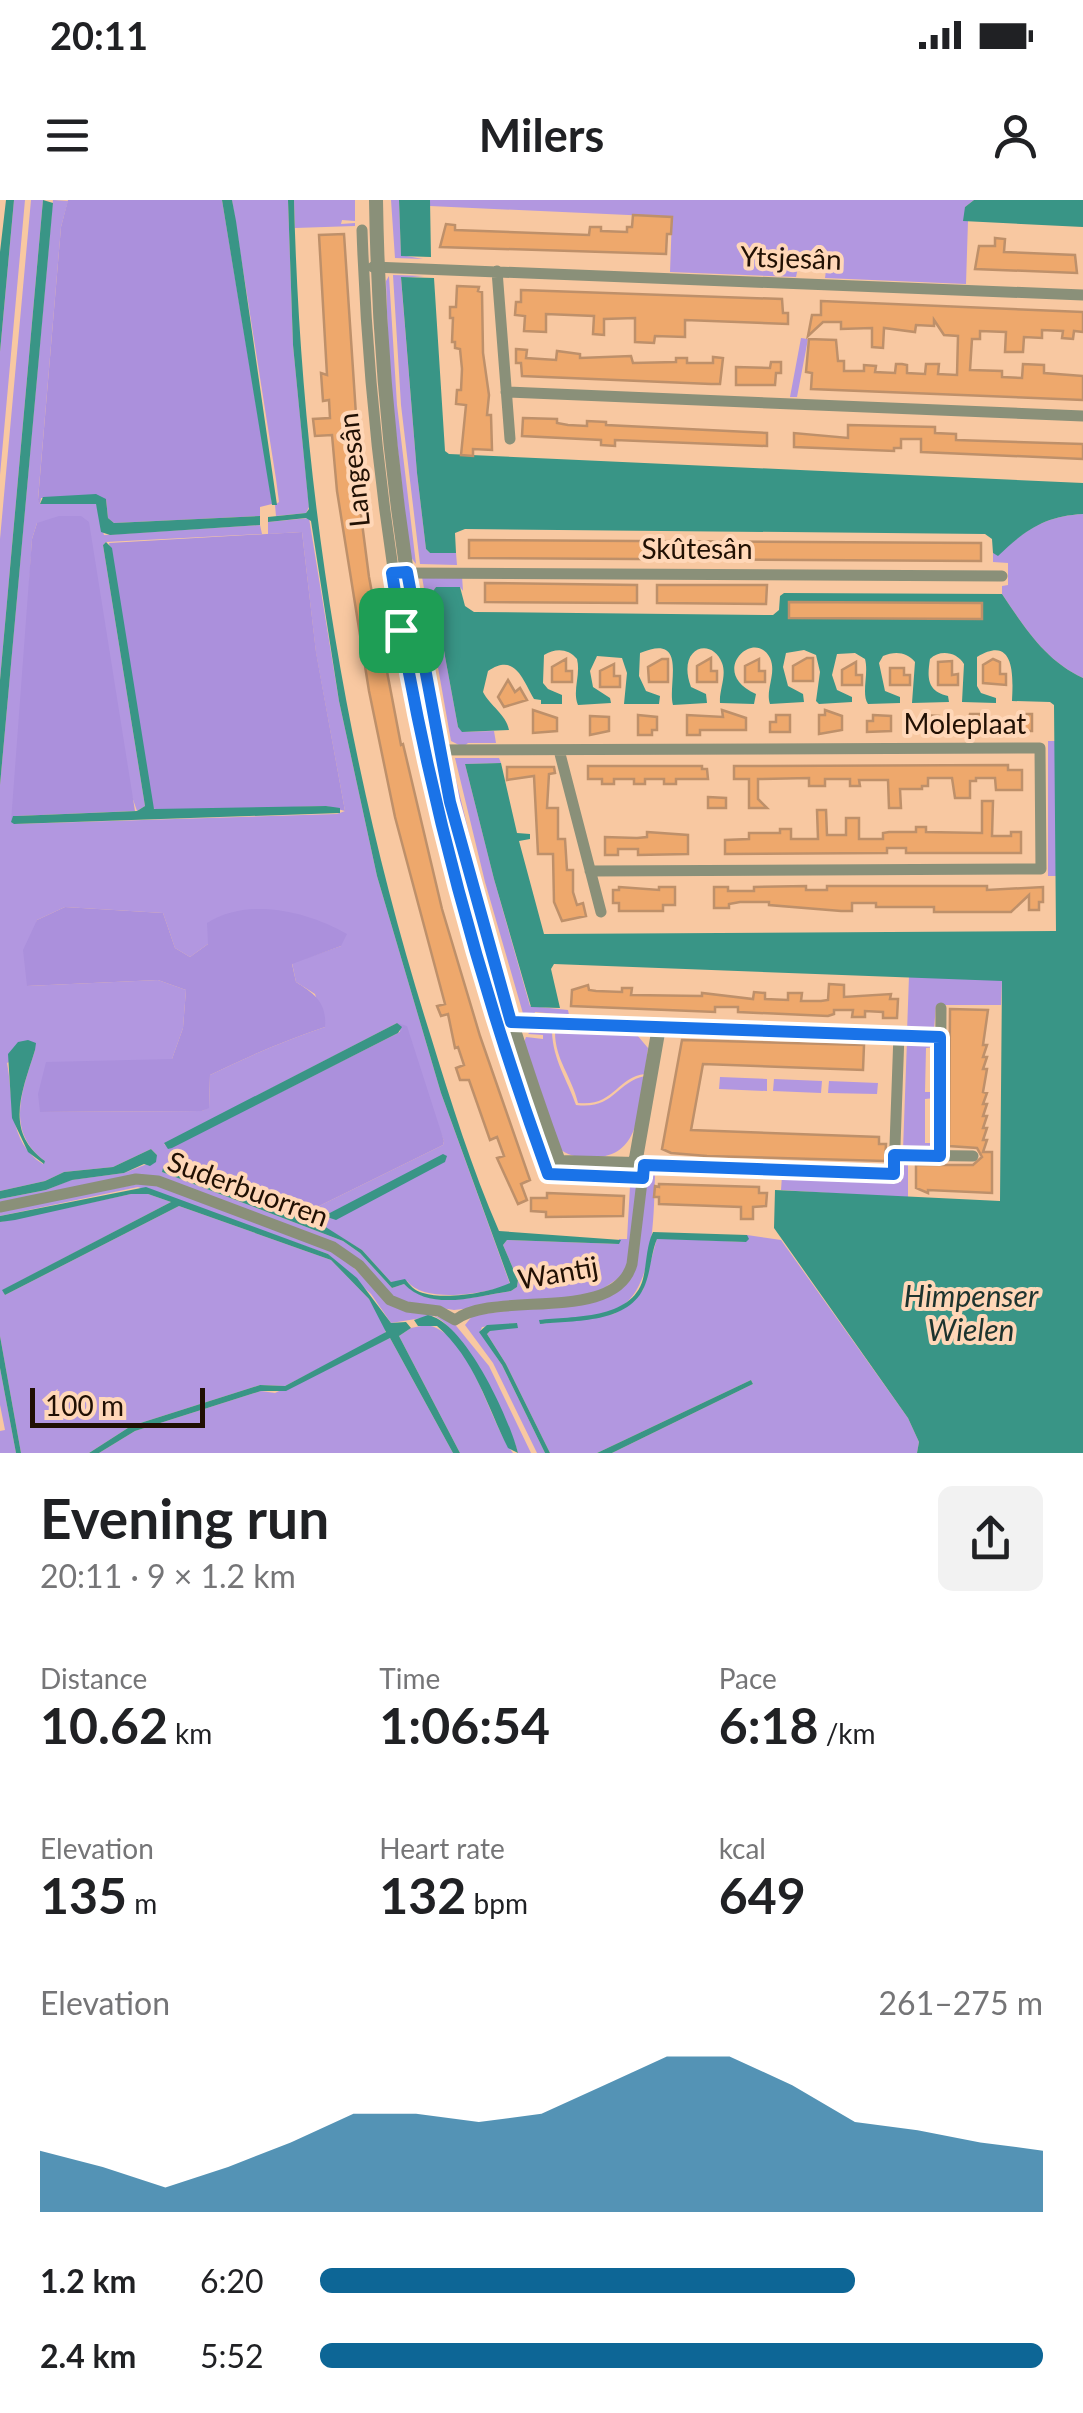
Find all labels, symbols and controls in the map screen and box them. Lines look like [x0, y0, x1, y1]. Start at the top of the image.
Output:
text: 20:11 [50, 12, 148, 58]
icon: menu [40, 108, 95, 163]
text: Milers [479, 108, 604, 162]
icon: person [988, 108, 1043, 163]
street label: Ytsjesân [740, 238, 842, 276]
street label: Langesân [330, 411, 376, 529]
street label: Skûtesân [641, 531, 753, 565]
pin [359, 588, 444, 673]
icon: arrive [374, 603, 429, 658]
street label: Moleplaat [904, 706, 1026, 740]
street label: Suderbuorren [163, 1143, 333, 1233]
street label: Wantij [515, 1248, 601, 1296]
water label: Himpenser Wielen [904, 1277, 1039, 1347]
scale bar [30, 1383, 205, 1428]
text: 100 m [45, 1388, 124, 1422]
text: Evening run [40, 1485, 329, 1551]
button: share [938, 1486, 1043, 1591]
text: 20:11 · 9 × 1.2 km [40, 1556, 296, 1595]
text: Distance [40, 1661, 147, 1695]
text: Time [379, 1661, 440, 1695]
text: Pace [719, 1661, 777, 1695]
text: 10.62 [40, 1695, 168, 1755]
text: 1:06:54 [379, 1695, 550, 1755]
text: 6:18 [719, 1695, 819, 1755]
text: km [168, 1716, 212, 1750]
text: /km [819, 1716, 876, 1750]
text: Elevation [40, 1831, 154, 1865]
text: Heart rate [379, 1831, 505, 1865]
text: kcal [719, 1831, 766, 1865]
text: 135 [40, 1865, 127, 1925]
text: 132 [379, 1865, 466, 1925]
text: 649 [719, 1865, 806, 1925]
text: m [127, 1886, 157, 1920]
text: bpm [466, 1886, 528, 1920]
text: Elevation [40, 1983, 170, 2022]
text: 261–275 m [879, 1983, 1043, 2022]
text: 1.2 km [40, 2261, 136, 2300]
text: 6:20 [200, 2261, 264, 2300]
text: 2.4 km [40, 2336, 136, 2375]
text: 5:52 [200, 2336, 264, 2375]

